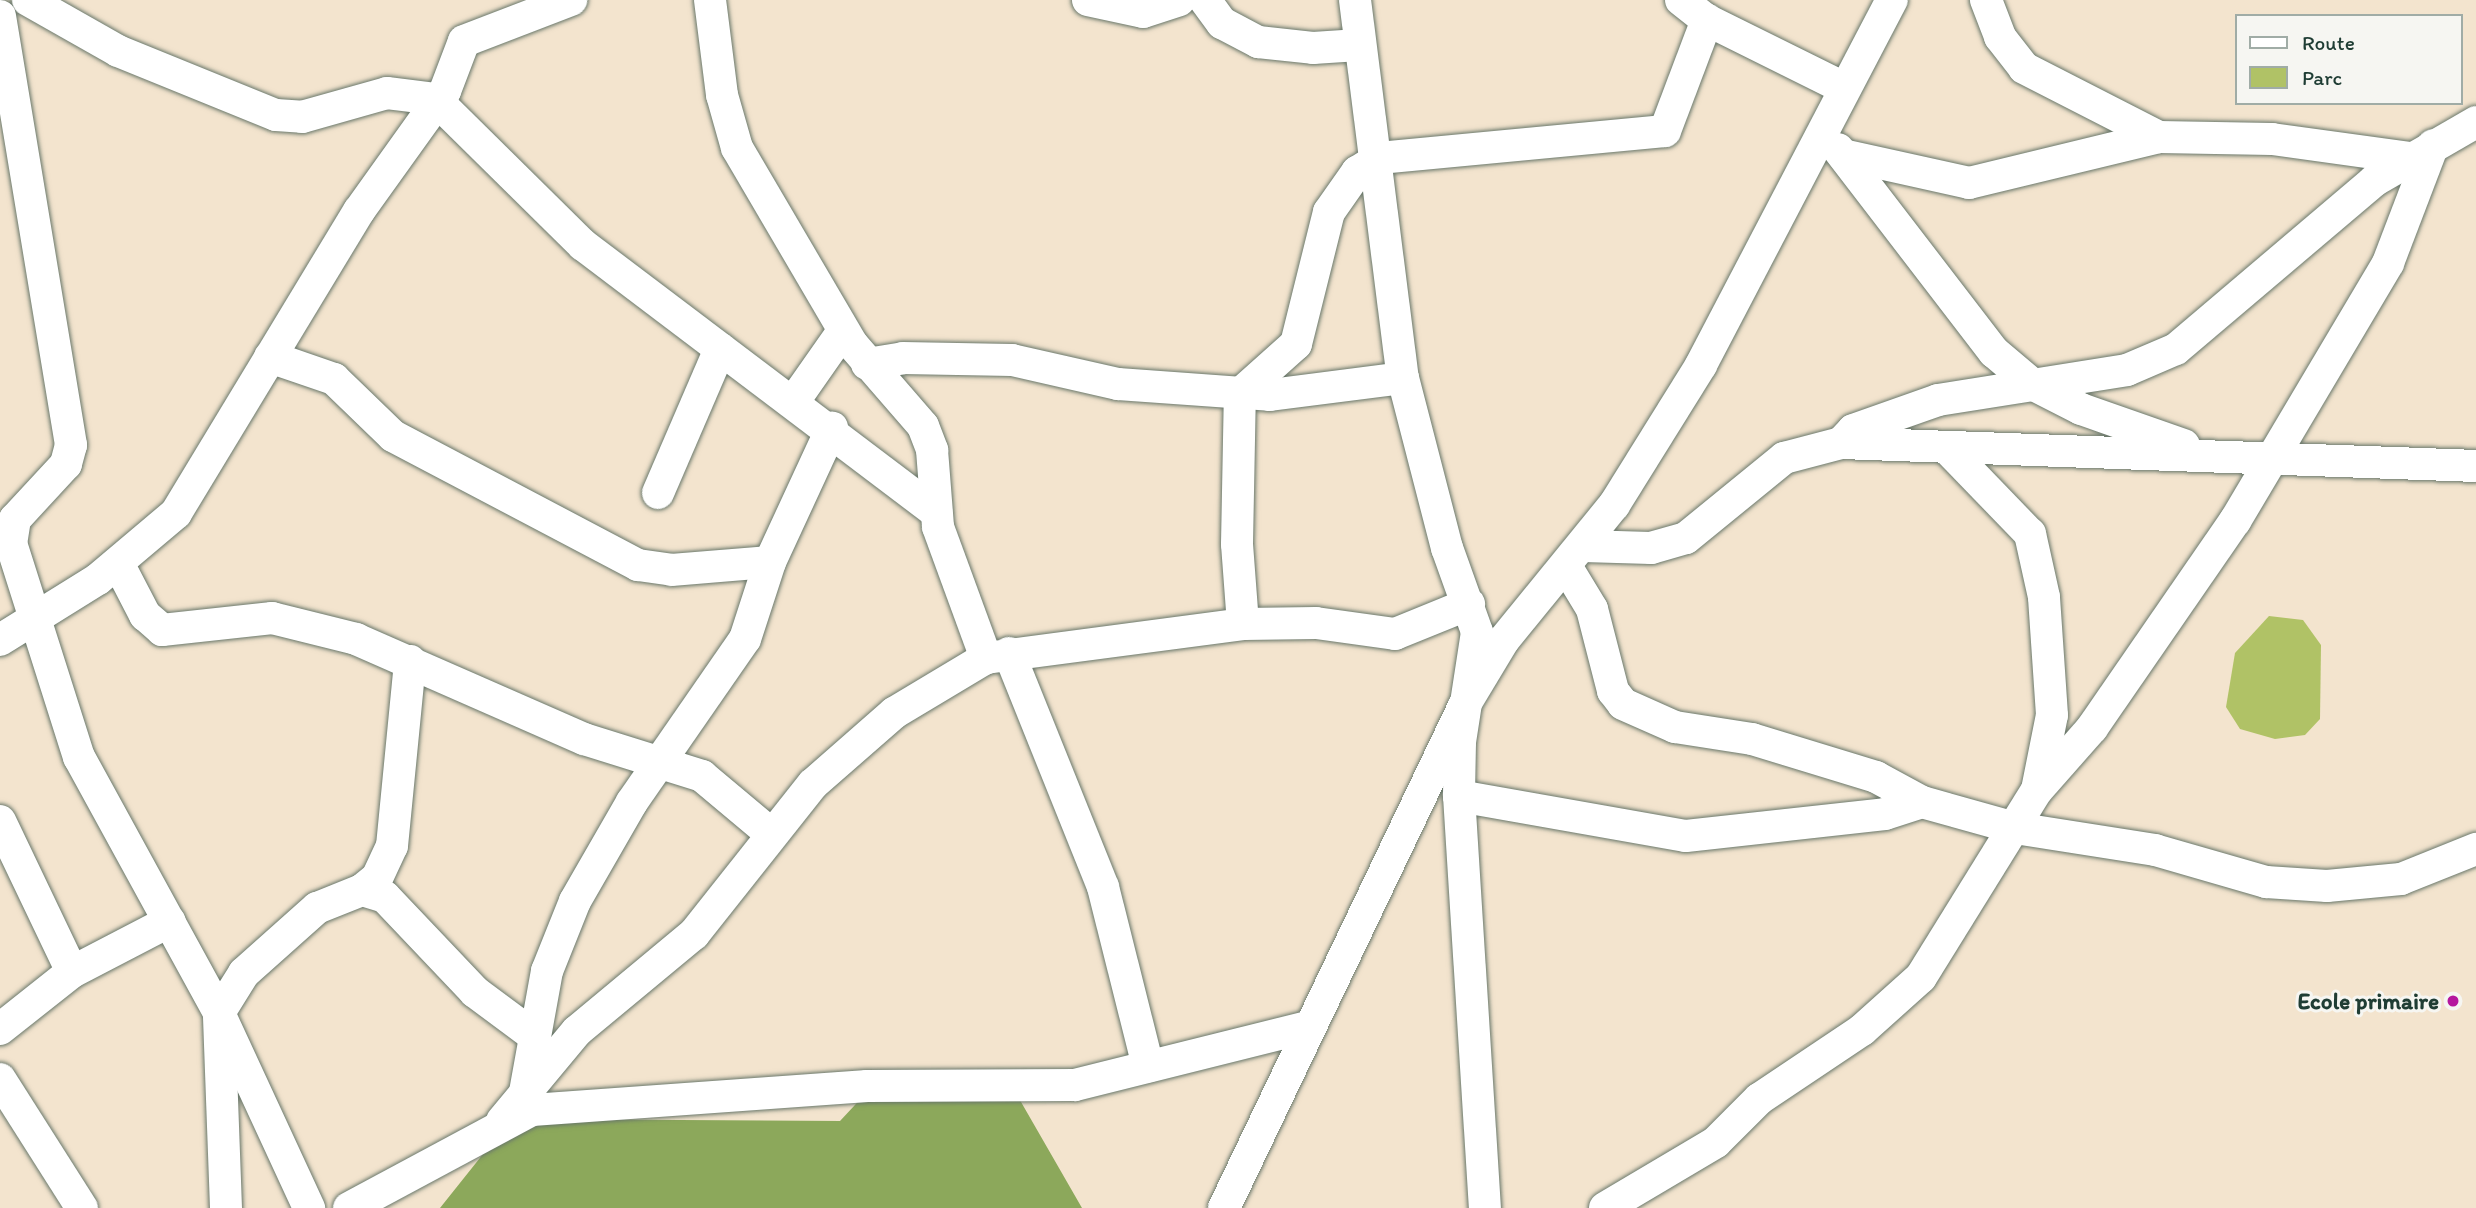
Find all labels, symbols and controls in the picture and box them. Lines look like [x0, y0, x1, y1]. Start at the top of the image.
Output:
legend [2234, 14, 2462, 105]
text: Route [2302, 30, 2355, 55]
text: Parc [2302, 65, 2342, 90]
place label: Ecole primaire [2298, 987, 2439, 1015]
marker: Ecole primaire [2445, 993, 2461, 1009]

